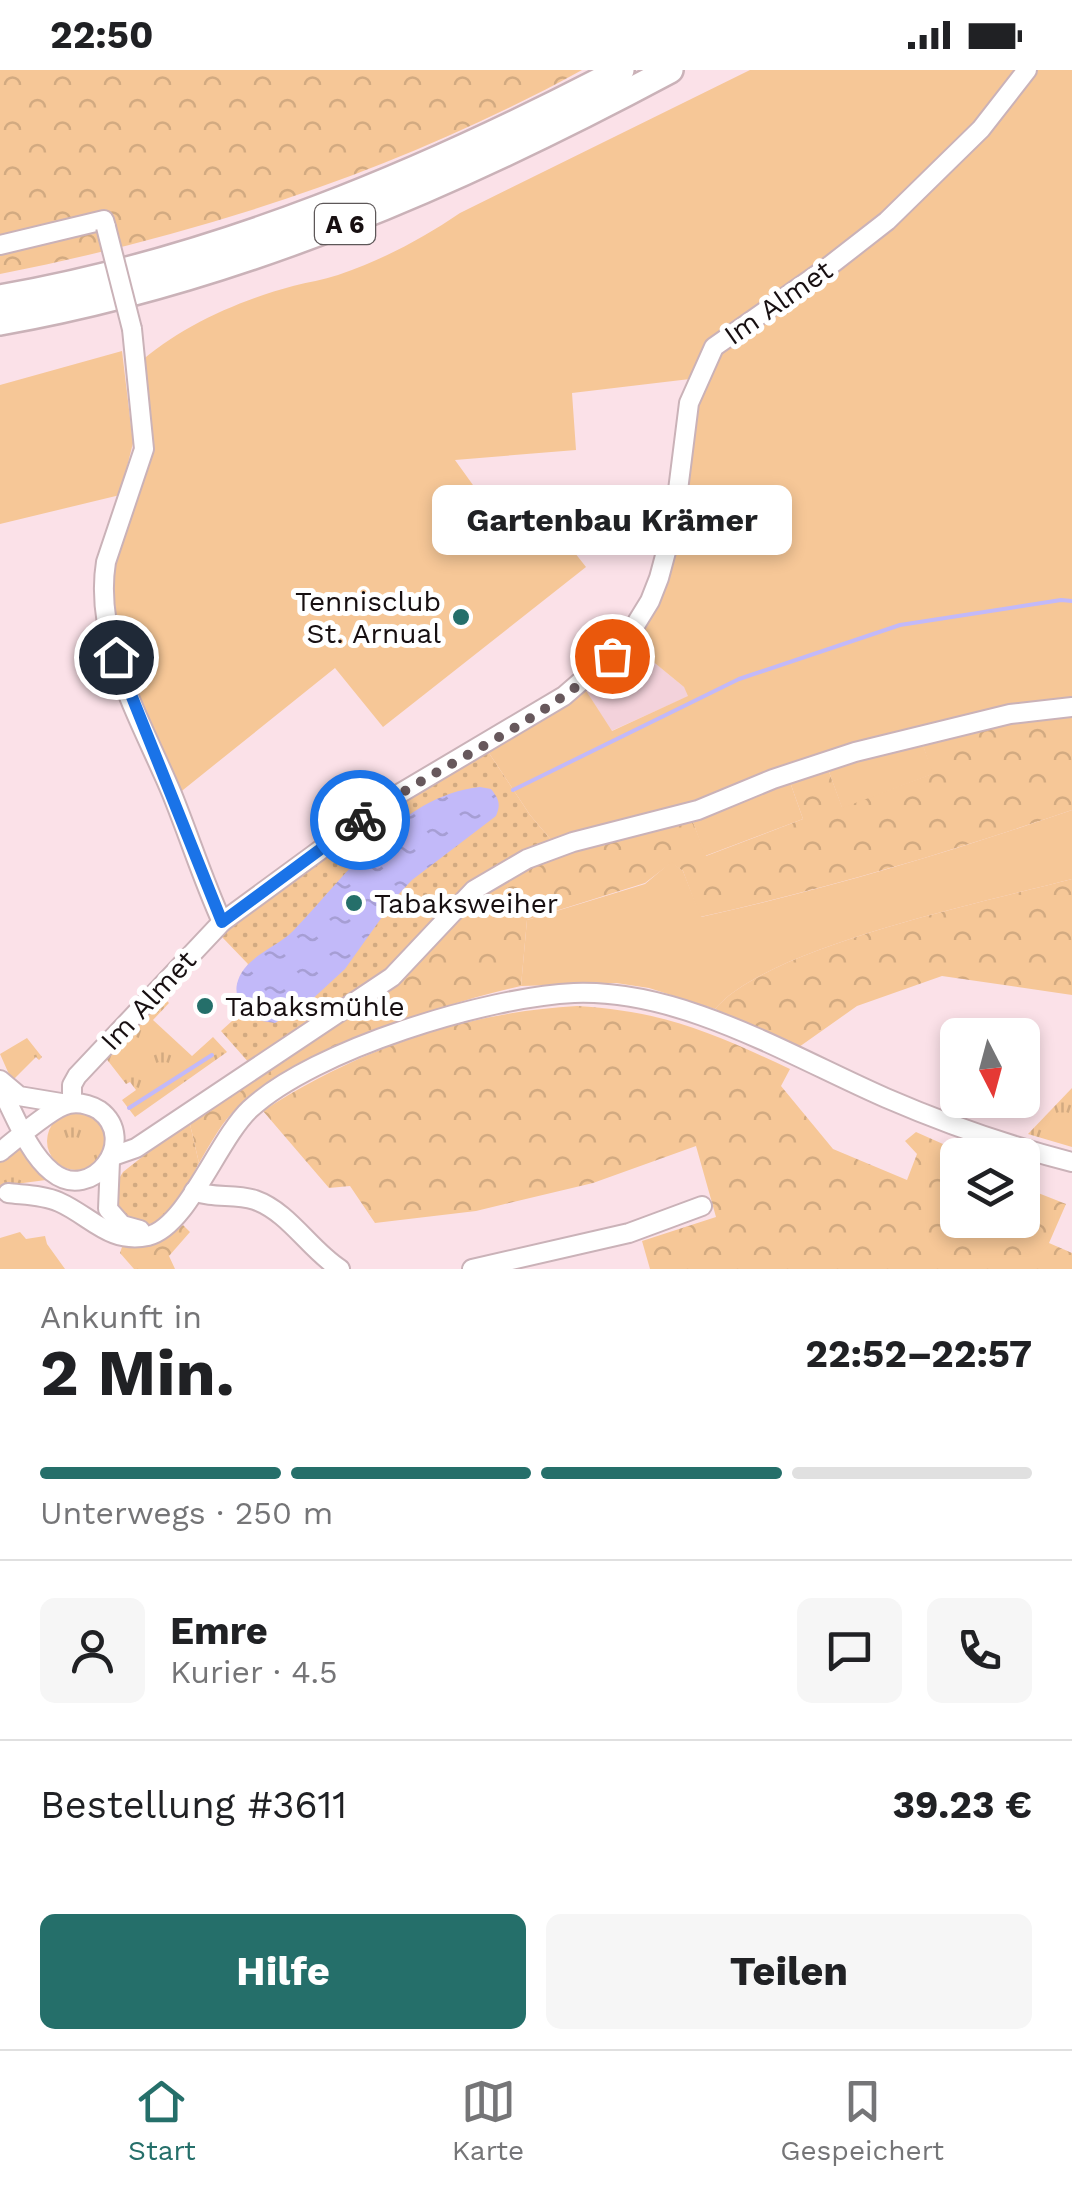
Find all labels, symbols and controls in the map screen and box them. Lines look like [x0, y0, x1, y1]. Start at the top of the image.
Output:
text: 22:50 [50, 13, 153, 57]
road number: A 6 [315, 204, 375, 244]
street label: Im Almet [718, 253, 839, 352]
callout: Gartenbau Krämer [432, 486, 792, 556]
text: Gartenbau Krämer [466, 501, 758, 539]
place label: Tennisclub St. Arnual [295, 585, 441, 650]
marker: Tennisclub St. Arnual [450, 606, 472, 628]
pin [570, 614, 655, 699]
pin [74, 615, 159, 700]
icon: bag [585, 629, 640, 684]
icon: home [89, 630, 144, 685]
courier [310, 770, 410, 870]
icon: bike [333, 793, 388, 848]
place label: Tabaksweiher [374, 887, 558, 920]
marker: Tabaksweiher [343, 892, 365, 914]
street label: Im Almet [94, 943, 203, 1057]
place label: Tabaksmühle [225, 990, 405, 1023]
marker: Tabaksmühle [194, 995, 216, 1017]
north arrow [940, 1018, 1040, 1118]
map controls [940, 1018, 1040, 1238]
button: layers [940, 1138, 1040, 1238]
text: Ankunft in [40, 1298, 202, 1336]
text: 22:52–22:57 [805, 1332, 1032, 1376]
text: 2 Min. [40, 1335, 235, 1411]
text: Unterwegs · 250 m [40, 1494, 333, 1532]
button: person [40, 1598, 145, 1703]
button: chat [797, 1598, 902, 1703]
button: phone [927, 1598, 1032, 1703]
text: Emre [170, 1609, 268, 1653]
text: Kurier · 4.5 [170, 1653, 338, 1691]
text: Bestellung #3611 [40, 1783, 347, 1827]
text: 39.23 € [893, 1783, 1032, 1827]
button: Hilfe [40, 1914, 526, 2029]
button: Teilen [546, 1914, 1032, 2029]
tab: Start [128, 2074, 196, 2167]
tab: Karte [452, 2074, 524, 2167]
tab: Gespeichert [780, 2074, 944, 2167]

